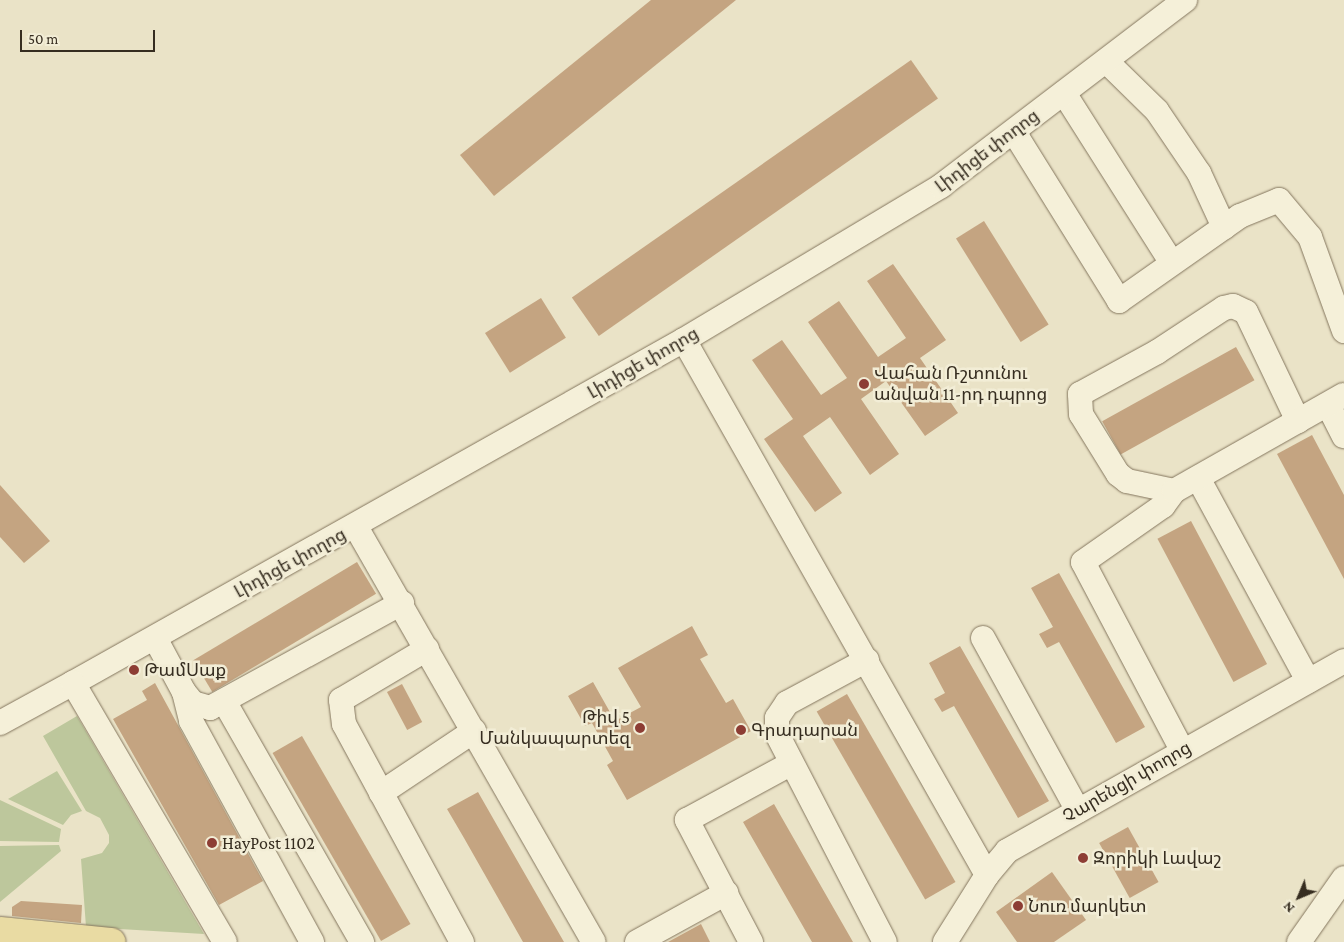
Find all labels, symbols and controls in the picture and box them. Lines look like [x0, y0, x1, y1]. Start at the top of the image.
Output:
scale bar [22, 20, 158, 52]
text: 50 m [28, 31, 58, 47]
street label: Լիդիցե փողոց [931, 105, 1043, 197]
street label: Լիդիցե փողոց [584, 322, 702, 404]
place label: Վահան Ռշտունու անվան 11-րդ դպրոց [874, 363, 1047, 406]
marker: Վահան Ռշտունու անվան 11-րդ դպրոց [858, 378, 870, 390]
street label: Լիդիցե փողոց [230, 523, 350, 603]
place label: ԹամՍաք [144, 659, 226, 681]
marker: ԹամՍաք [128, 664, 140, 676]
place label: Թիվ 5 Մանկապարտեզ [479, 707, 630, 750]
place label: Գրադարան [751, 719, 858, 741]
marker: Թիվ 5 Մանկապարտեզ [634, 722, 646, 734]
marker: Գրադարան [735, 724, 747, 736]
street label: Չարենցի փողոց [1059, 737, 1195, 827]
place label: HayPost 1102 [222, 832, 315, 854]
marker: HayPost 1102 [206, 837, 218, 849]
place label: Զորիկի Լավաշ [1093, 847, 1221, 869]
marker: Զորիկի Լավաշ [1077, 852, 1089, 864]
north arrow [1274, 872, 1324, 922]
place label: Նուռ մարկետ [1028, 895, 1147, 917]
text: N [1279, 899, 1297, 917]
marker: Նուռ մարկետ [1012, 900, 1024, 912]

